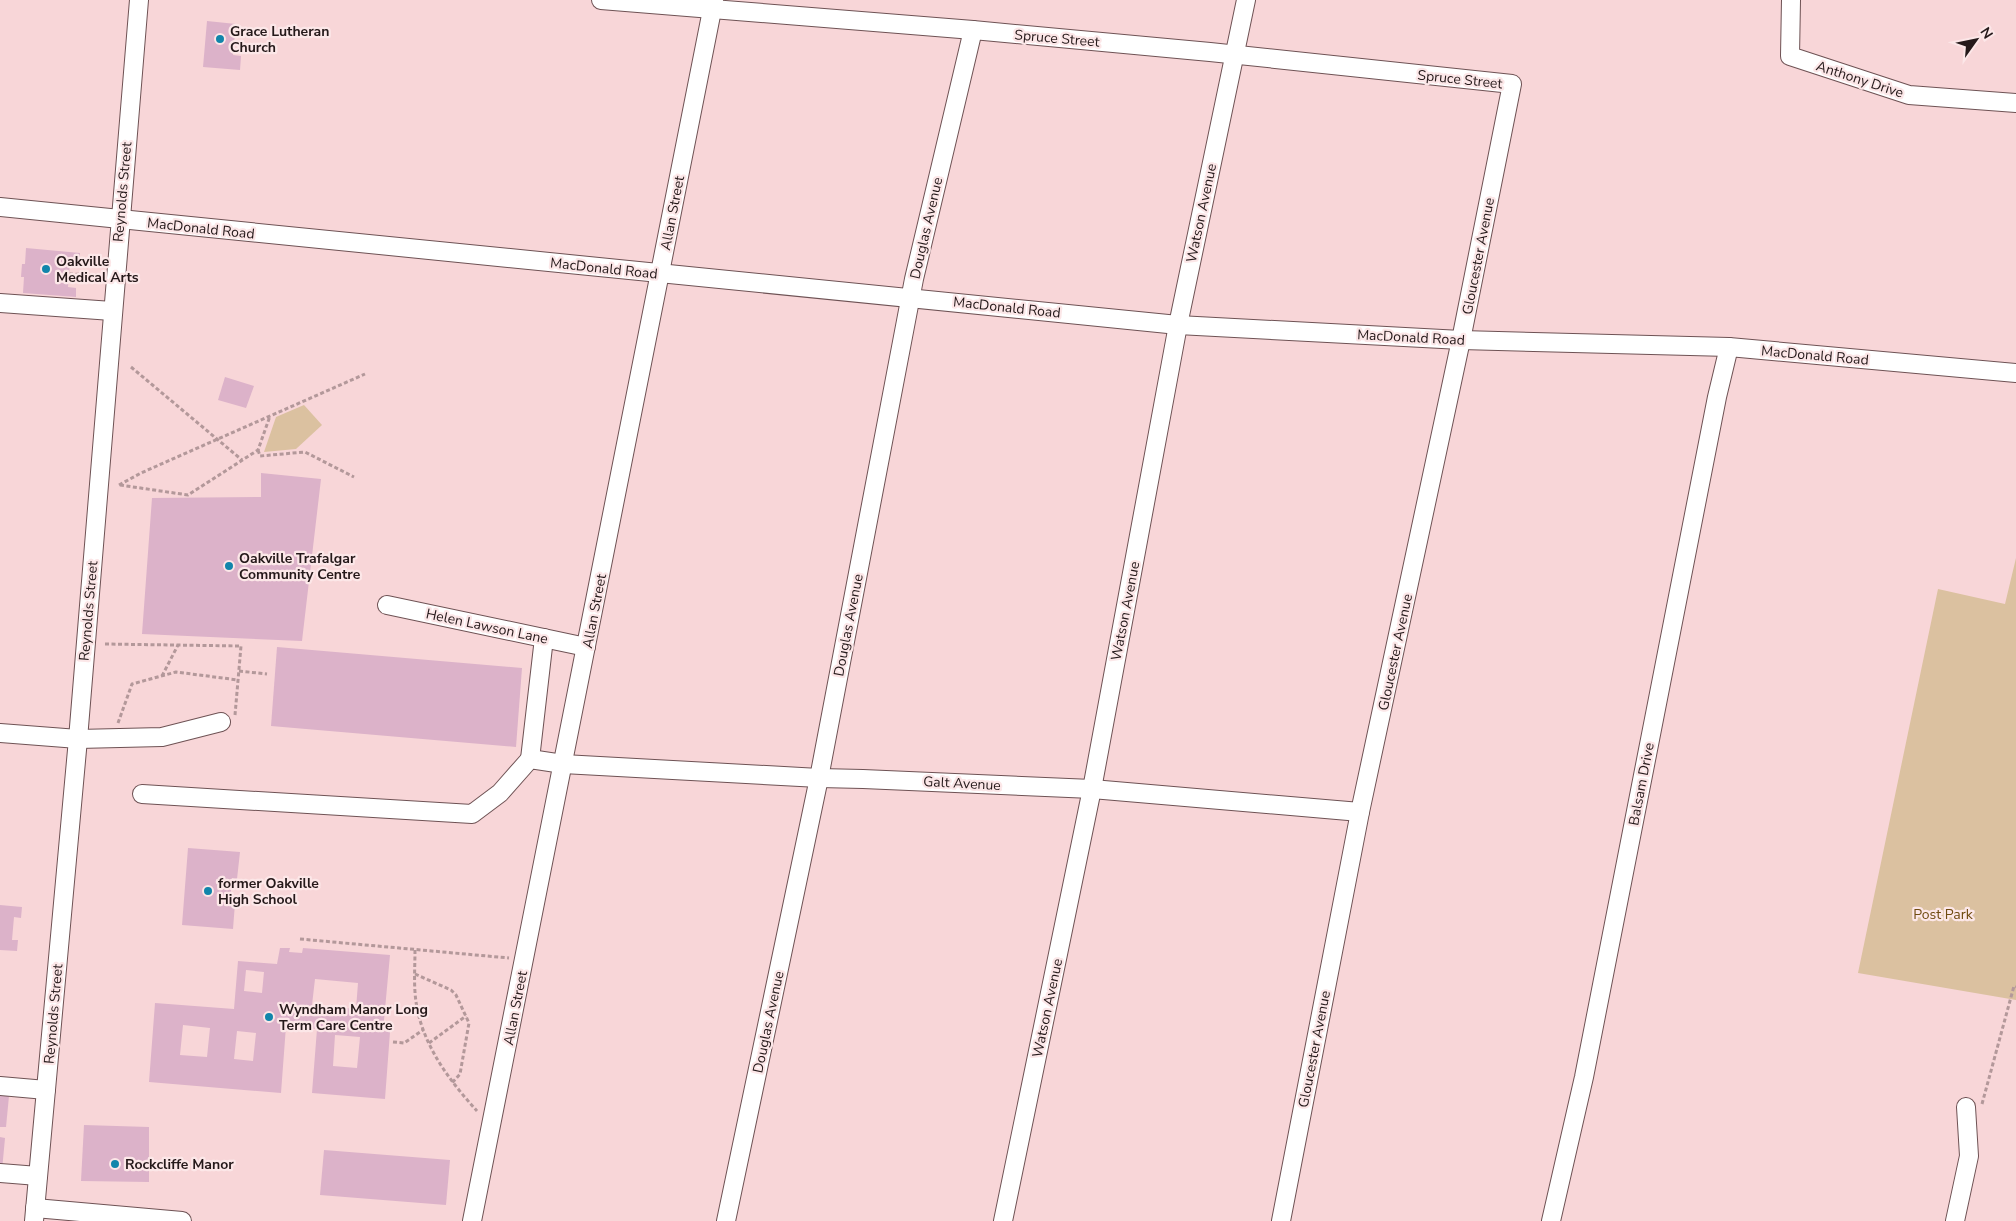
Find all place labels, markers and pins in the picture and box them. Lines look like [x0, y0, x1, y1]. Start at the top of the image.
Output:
place label: Grace Lutheran Church [230, 22, 329, 57]
marker: Grace Lutheran Church [214, 33, 226, 45]
place label: Oakville Medical Arts [56, 252, 139, 287]
marker: Oakville Medical Arts [40, 263, 52, 275]
place label: Oakville Trafalgar Community Centre [239, 549, 361, 584]
marker: Oakville Trafalgar Community Centre [223, 560, 235, 572]
place label: former Oakville High School [218, 874, 319, 909]
marker: former Oakville High School [202, 885, 214, 897]
place label: Wyndham Manor Long Term Care Centre [279, 1000, 428, 1035]
marker: Wyndham Manor Long Term Care Centre [263, 1011, 275, 1023]
place label: Rockcliffe Manor [125, 1155, 234, 1174]
marker: Rockcliffe Manor [109, 1158, 121, 1170]

